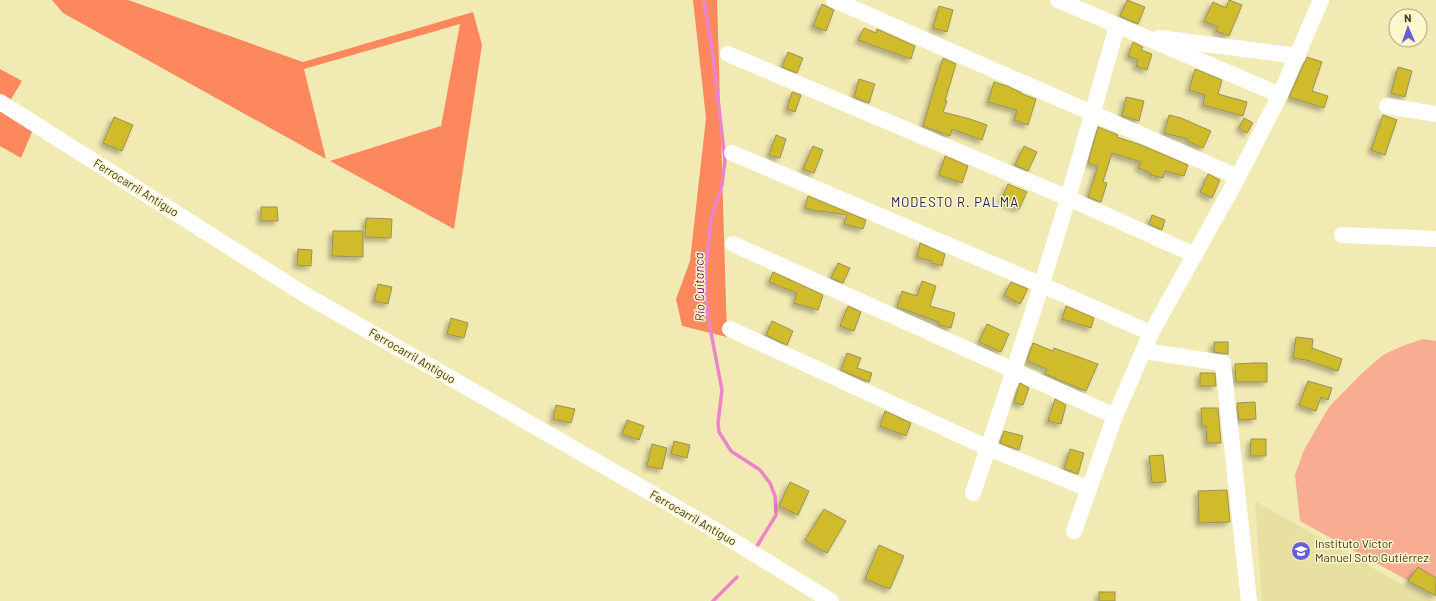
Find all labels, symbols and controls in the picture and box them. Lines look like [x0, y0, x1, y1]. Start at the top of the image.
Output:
north arrow [1388, 8, 1428, 48]
text: N [1404, 11, 1412, 24]
street label: Ferrocarril Antiguo [91, 155, 182, 219]
district label: MODESTO R. PALMA [891, 194, 1019, 210]
water label: Río Cuitanca [690, 252, 708, 322]
street label: Ferrocarril Antiguo [367, 325, 458, 386]
street label: Ferrocarril Antiguo [648, 487, 739, 548]
place label: Instituto Víctor Manuel Soto Gutiérrez [1315, 536, 1429, 564]
school or university icon: Instituto Víctor Manuel Soto Gutiérrez [1290, 540, 1312, 562]

